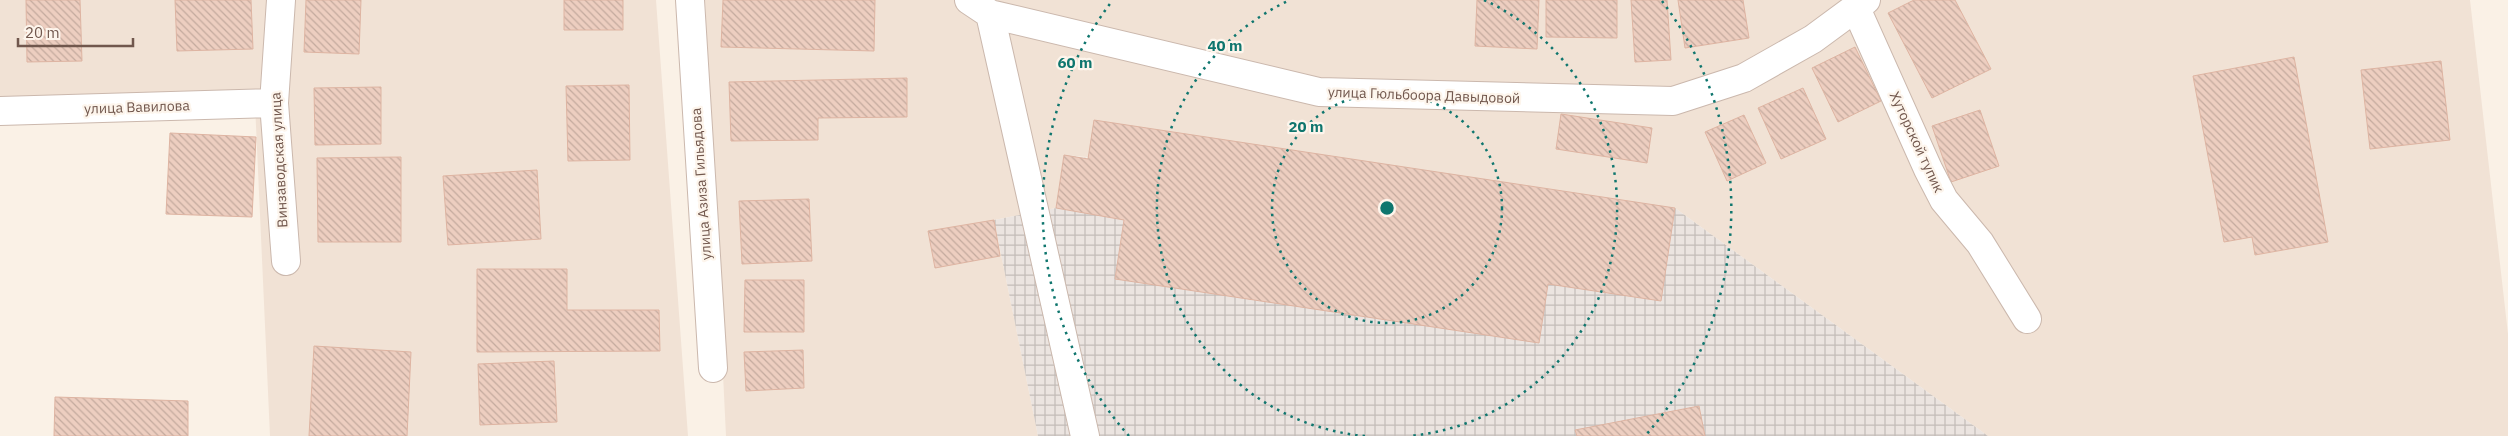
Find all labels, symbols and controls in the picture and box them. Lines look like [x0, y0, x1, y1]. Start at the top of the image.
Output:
scale bar [18, 15, 132, 47]
text: 20 m [25, 23, 60, 42]
text: 40 m [1208, 36, 1242, 55]
text: 60 m [1058, 53, 1092, 72]
street label: улица Гюльбоора Давыдовой [1328, 83, 1520, 107]
street label: Хуторской тупик [1886, 89, 1948, 196]
street label: Винзаводская улица [266, 91, 292, 228]
street label: улица Вавилова [84, 96, 191, 118]
street label: улица Азиза Гильядова [687, 107, 715, 261]
text: 20 m [1289, 117, 1323, 136]
centre of rings [1378, 199, 1396, 217]

